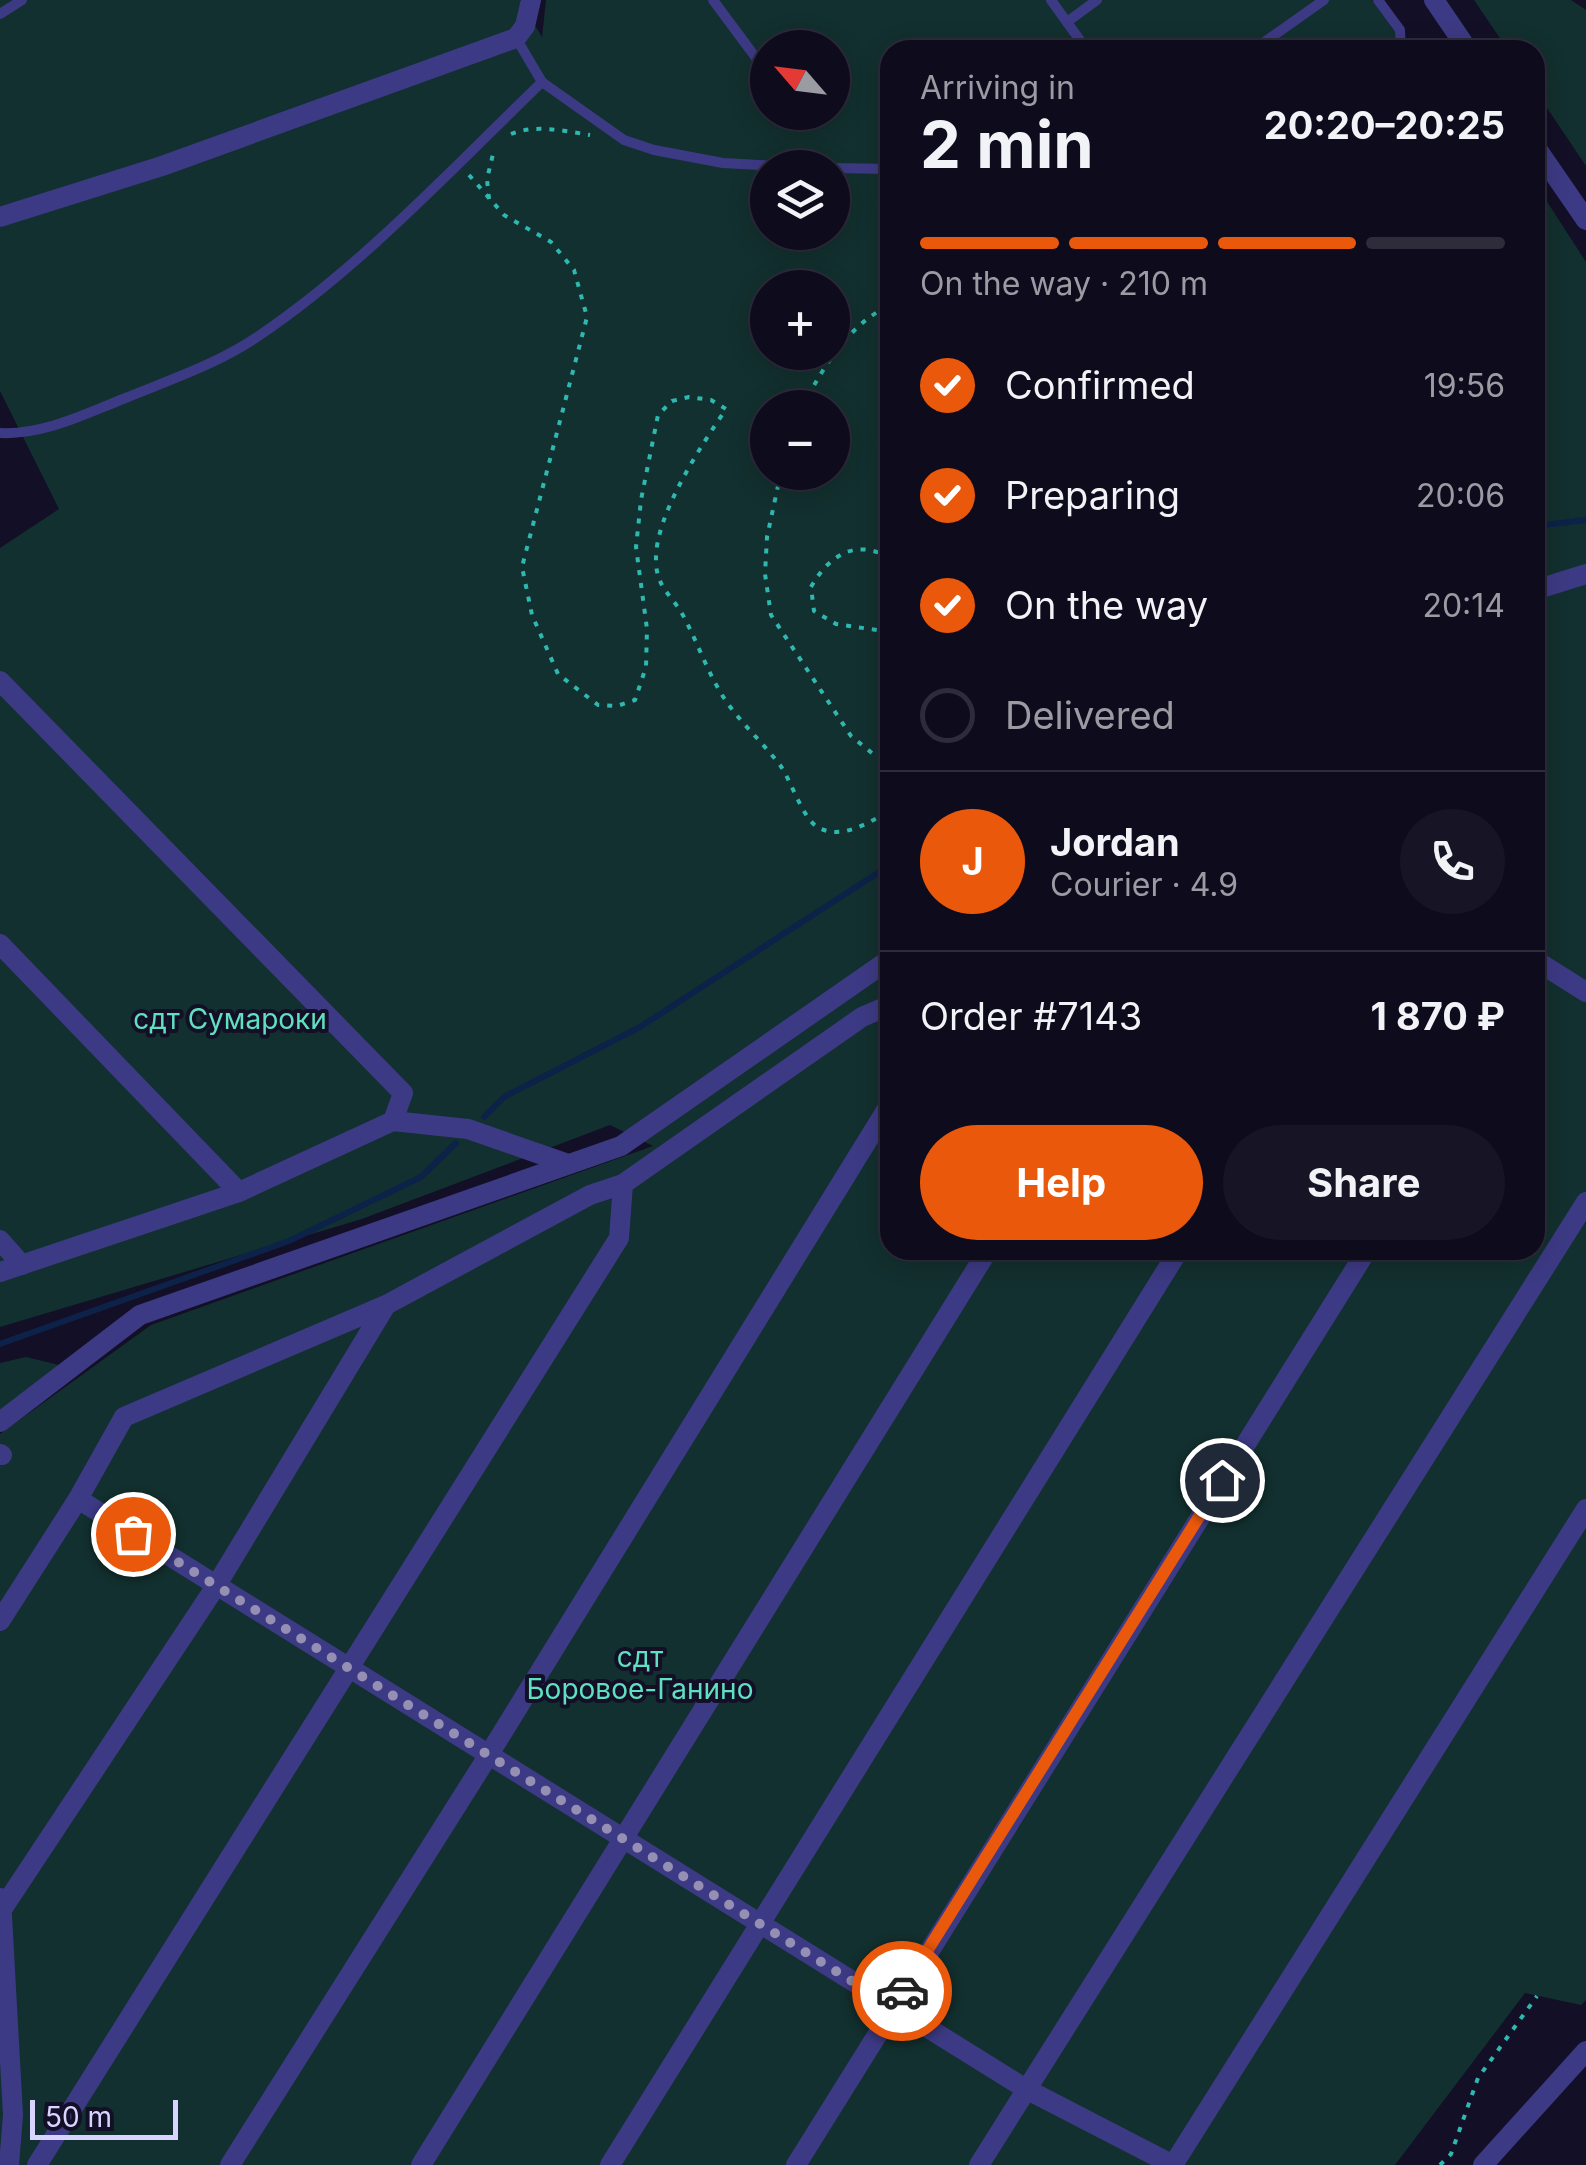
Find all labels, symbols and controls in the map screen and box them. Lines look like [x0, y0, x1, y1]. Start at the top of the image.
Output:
north arrow [750, 30, 850, 130]
map controls [750, 30, 850, 490]
text: Arriving in [920, 68, 1075, 107]
text: 20:20–20:25 [1264, 102, 1505, 148]
text: 2 min [920, 105, 1094, 184]
button: layers [750, 150, 850, 250]
text: On the way · 210 m [920, 264, 1208, 303]
button: + [750, 270, 850, 370]
icon: check [920, 358, 975, 413]
text: Confirmed [1005, 362, 1195, 408]
text: 19:56 [1424, 366, 1505, 405]
button: − [750, 390, 850, 490]
icon: check [920, 468, 975, 523]
text: Preparing [1005, 472, 1180, 518]
text: 20:06 [1416, 476, 1505, 515]
icon: check [920, 578, 975, 633]
text: On the way [1005, 582, 1208, 628]
text: 20:14 [1422, 586, 1505, 625]
text: Delivered [1005, 692, 1175, 738]
button: phone [1400, 809, 1505, 914]
text: Jordan [1050, 819, 1180, 865]
text: J [961, 838, 984, 884]
text: Courier · 4.9 [1050, 865, 1238, 904]
text: Order #7143 [920, 993, 1142, 1039]
text: 1 870 ₽ [1371, 993, 1505, 1039]
park label: сдт Сумароки [133, 1002, 327, 1036]
button: Help [920, 1125, 1203, 1240]
button: Share [1223, 1125, 1505, 1240]
pin [1180, 1438, 1265, 1523]
icon: home [1195, 1453, 1250, 1508]
pin [91, 1492, 176, 1577]
icon: bag [106, 1507, 161, 1562]
park label: сдт Боровое-Ганино [527, 1640, 753, 1706]
courier [852, 1941, 952, 2041]
icon: car [875, 1964, 930, 2019]
scale bar [30, 2095, 178, 2140]
text: 50 m [45, 2100, 112, 2134]

